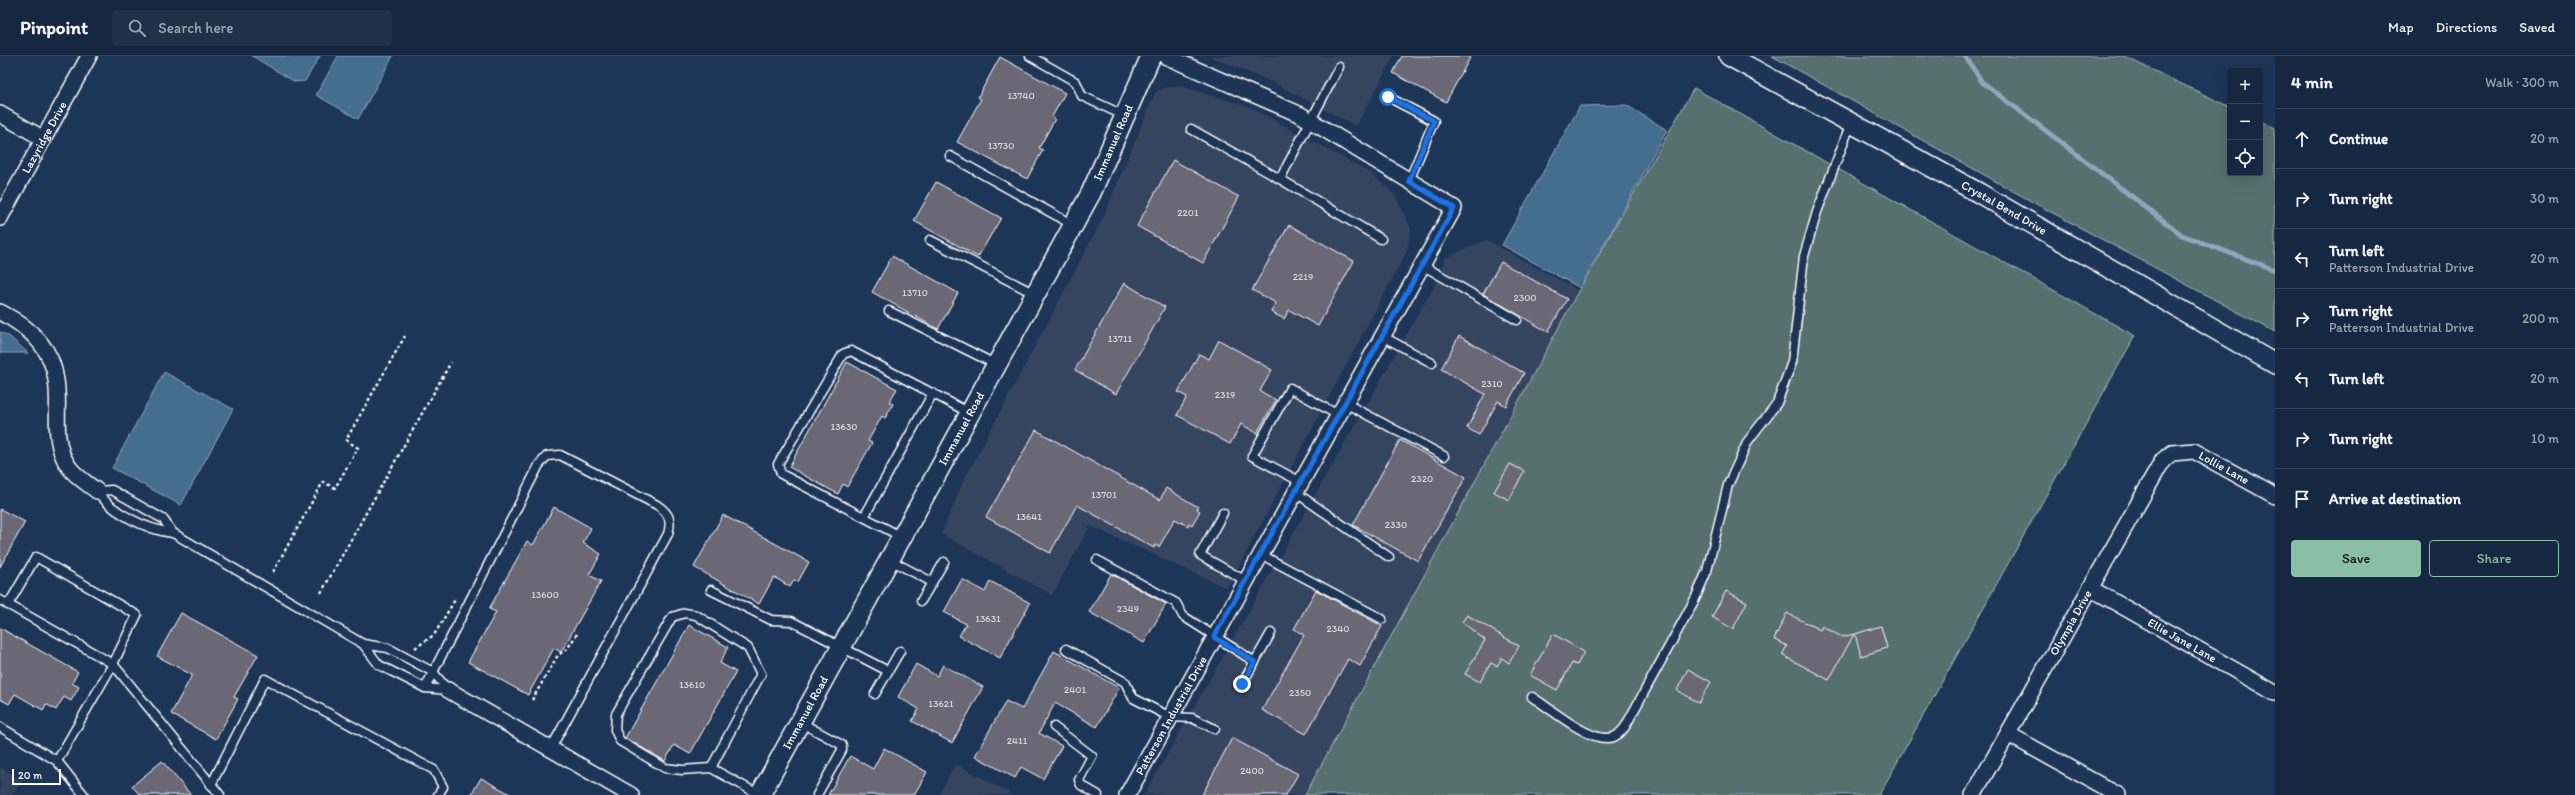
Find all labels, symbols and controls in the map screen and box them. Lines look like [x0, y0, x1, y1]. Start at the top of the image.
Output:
search box [112, 10, 392, 46]
text: Pinpoint [20, 16, 88, 39]
icon: search [126, 17, 148, 39]
text: Search here [158, 19, 233, 37]
text: Map [2388, 19, 2414, 36]
text: Directions [2436, 19, 2497, 36]
text: Saved [2519, 19, 2555, 36]
map controls [2227, 68, 2263, 176]
button: + [2227, 68, 2263, 104]
text: 4 min [2291, 72, 2333, 92]
text: Walk · 300 m [2485, 75, 2559, 90]
route start [1379, 88, 1397, 106]
house number: 13740 [1007, 89, 1035, 102]
street label: Lazyridge Drive [19, 99, 70, 176]
street label: Immanuel Road [1090, 102, 1136, 183]
button: − [2227, 104, 2263, 140]
icon: ahead [2291, 128, 2313, 150]
text: Continue [2329, 130, 2388, 148]
text: 20 m [2530, 131, 2559, 146]
house number: 13730 [988, 139, 1014, 152]
button: locate [2227, 140, 2263, 176]
street label: Crystal Bend Drive [1959, 178, 2050, 238]
icon: right [2291, 188, 2313, 210]
text: Turn right [2329, 190, 2393, 208]
text: 30 m [2530, 191, 2559, 206]
house number: 2201 [1177, 206, 1199, 219]
text: Turn left [2329, 242, 2384, 260]
icon: left [2291, 248, 2313, 270]
text: 20 m [2530, 251, 2559, 266]
text: Patterson Industrial Drive [2329, 260, 2474, 275]
house number: 2219 [1293, 270, 1313, 283]
house number: 13710 [902, 286, 928, 299]
house number: 2300 [1513, 291, 1537, 304]
text: Turn right [2329, 302, 2393, 320]
icon: right [2291, 308, 2313, 330]
text: 200 m [2522, 311, 2559, 326]
text: Patterson Industrial Drive [2329, 320, 2474, 335]
house number: 13711 [1108, 332, 1133, 345]
icon: left [2291, 368, 2313, 390]
text: Turn left [2329, 370, 2384, 388]
text: 20 m [2530, 371, 2559, 386]
house number: 2310 [1481, 377, 1503, 390]
house number: 2319 [1215, 388, 1235, 401]
street label: Immanuel Road [936, 389, 987, 468]
house number: 13630 [831, 420, 858, 433]
icon: right [2291, 428, 2313, 450]
text: Turn right [2329, 430, 2393, 448]
text: 10 m [2531, 431, 2559, 446]
street label: Lollie Lane [2196, 448, 2252, 487]
house number: 2320 [1411, 472, 1433, 485]
house number: 13701 [1091, 488, 1117, 501]
icon: arrive [2291, 488, 2313, 510]
text: Arrive at destination [2329, 490, 2461, 508]
house number: 13641 [1016, 510, 1042, 523]
house number: 2330 [1385, 518, 1407, 531]
button: Save [2291, 540, 2421, 577]
button: Share [2429, 540, 2559, 577]
street label: Olympia Drive [2047, 587, 2095, 658]
house number: 13600 [531, 588, 559, 601]
house number: 2349 [1117, 602, 1139, 615]
house number: 13631 [975, 612, 1001, 625]
street label: Ellie Jane Lane [2145, 615, 2219, 665]
house number: 2340 [1327, 622, 1349, 635]
street label: Patterson Industrial Drive [1133, 653, 1210, 777]
street label: Immanuel Road [780, 673, 831, 752]
route end [1233, 675, 1251, 693]
house number: 13610 [679, 678, 705, 691]
house number: 2401 [1064, 683, 1086, 696]
house number: 2350 [1289, 686, 1311, 699]
house number: 13621 [928, 697, 954, 710]
house number: 2411 [1007, 734, 1028, 747]
house number: 2400 [1240, 764, 1264, 777]
scale bar [12, 767, 61, 786]
text: 20 m [18, 769, 42, 782]

